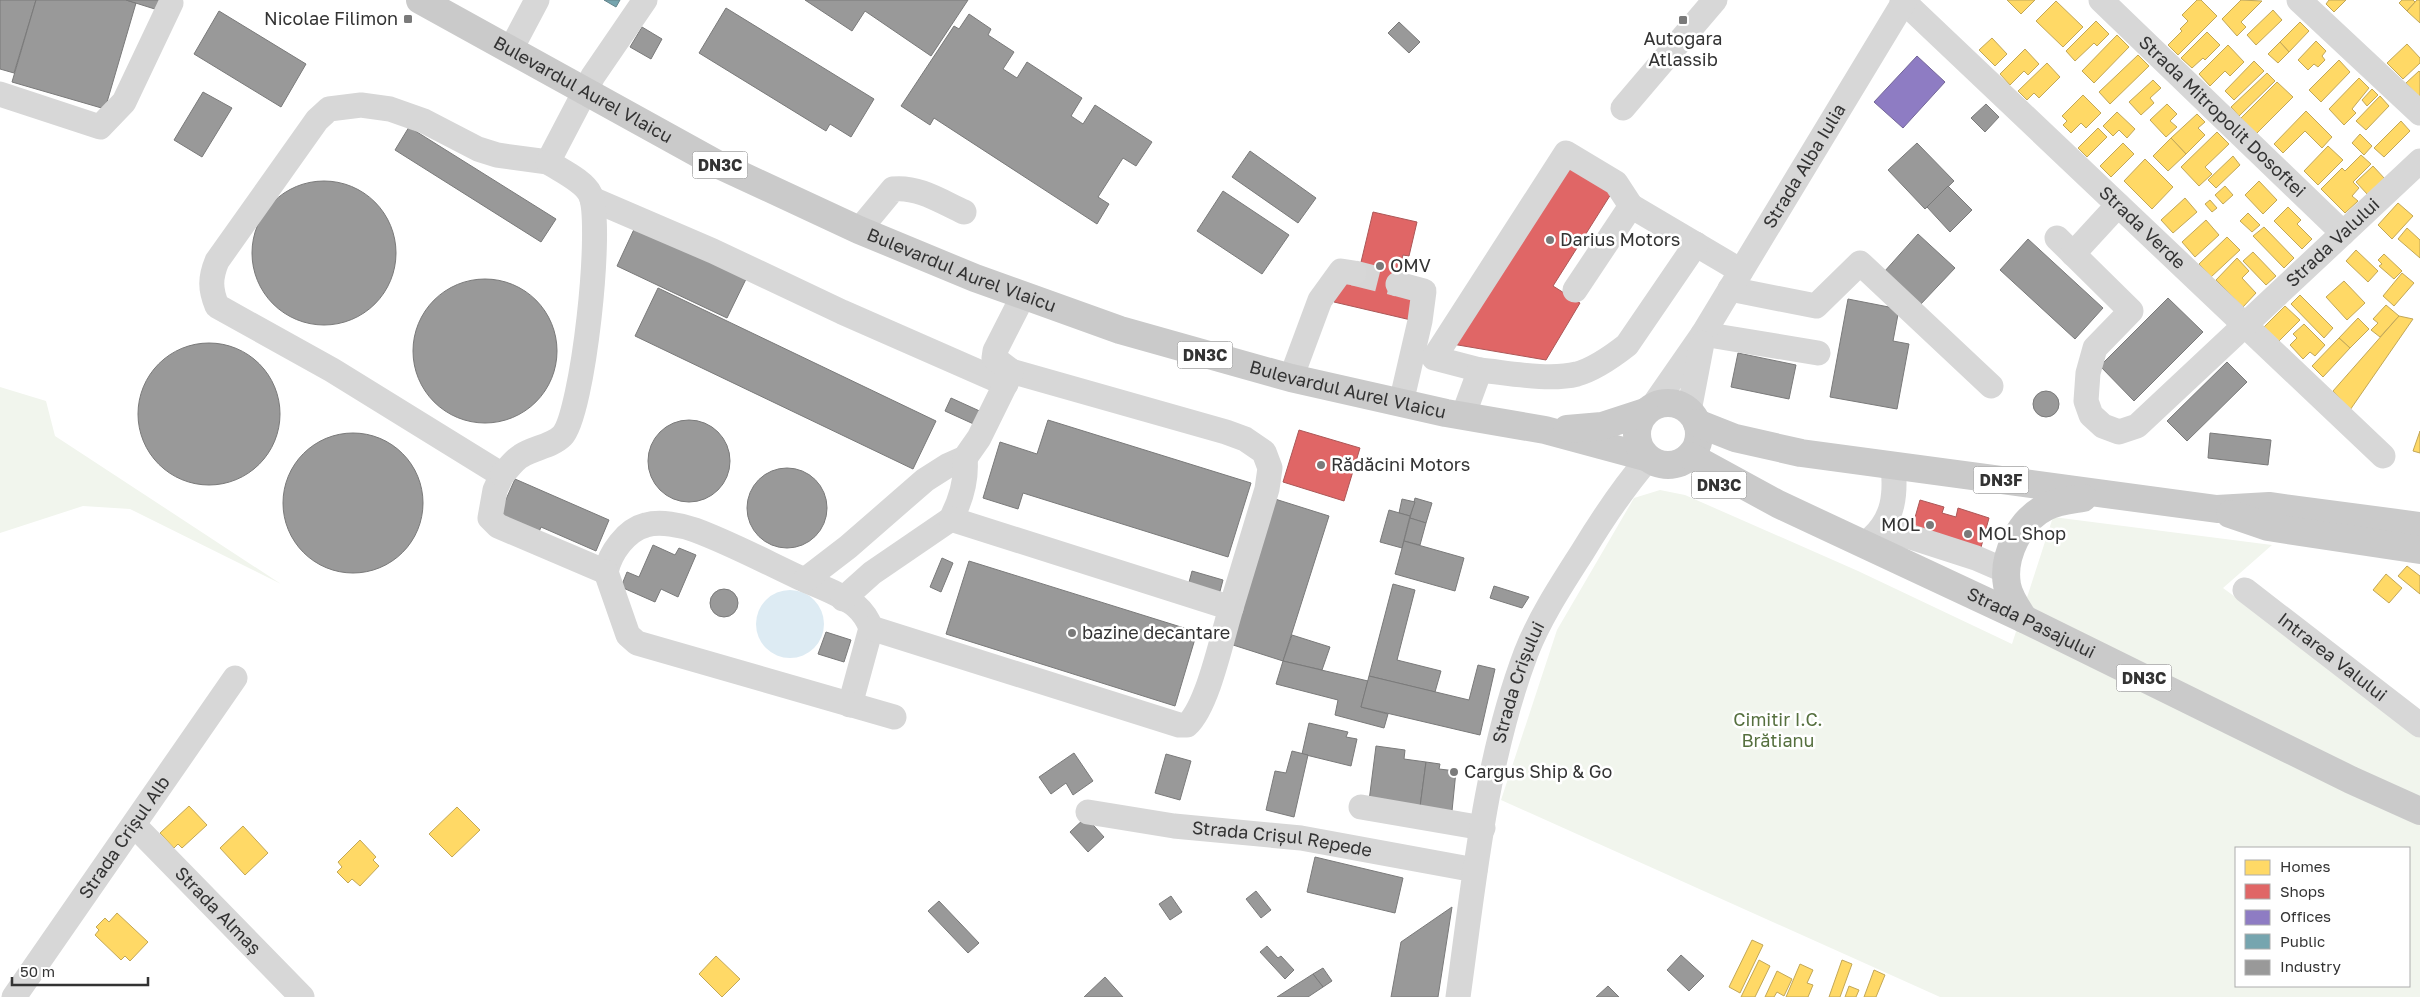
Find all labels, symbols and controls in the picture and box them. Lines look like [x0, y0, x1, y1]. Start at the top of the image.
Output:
place label: Nicolae Filimon [264, 7, 398, 29]
marker: Nicolae Filimon [402, 13, 414, 25]
marker: Autogara Atlassib [1677, 14, 1689, 26]
place label: Autogara Atlassib [1644, 27, 1722, 70]
street label: Strada Mitropolit Dosoftei [2135, 30, 2311, 201]
street label: Bulevardul Aurel Vlaicu [490, 31, 677, 147]
street label: Strada Alba Iulia [1758, 99, 1850, 232]
road number: DN3C [692, 152, 748, 178]
street label: Strada Verde [2095, 181, 2191, 273]
street label: Strada Valului [2281, 193, 2384, 291]
street label: Bulevardul Aurel Vlaicu [864, 223, 1059, 316]
place label: Darius Motors [1560, 228, 1680, 250]
marker: Darius Motors [1544, 234, 1556, 246]
place label: OMV [1390, 254, 1431, 276]
marker: OMV [1374, 260, 1386, 272]
road number: DN3C [1178, 342, 1232, 368]
street label: Bulevardul Aurel Vlaicu [1247, 355, 1448, 423]
place label: Rădăcini Motors [1331, 453, 1470, 475]
marker: Rădăcini Motors [1315, 459, 1327, 471]
road number: DN3F [1974, 466, 2028, 494]
road number: DN3C [1692, 472, 1746, 498]
place label: MOL [1881, 513, 1920, 535]
marker: MOL [1924, 519, 1936, 531]
place label: MOL Shop [1978, 522, 2066, 544]
marker: MOL Shop [1962, 528, 1974, 540]
street label: Strada Pasajului [1964, 582, 2099, 662]
street label: Intrarea Valului [2274, 607, 2392, 705]
street label: Strada Crișului [1487, 617, 1549, 745]
place label: bazine decantare [1082, 621, 1230, 643]
marker: bazine decantare [1066, 627, 1078, 639]
road number: DN3C [2116, 664, 2172, 691]
park label: Cimitir I.C. Brătianu [1733, 708, 1823, 751]
place label: Cargus Ship & Go [1464, 760, 1612, 782]
marker: Cargus Ship & Go [1448, 766, 1460, 778]
street label: Strada Crișul Alb [73, 771, 174, 903]
street label: Strada Crișul Repede [1191, 816, 1374, 861]
legend [2235, 847, 2410, 987]
text: Homes [2280, 857, 2330, 875]
street label: Strada Almaș [171, 862, 266, 959]
text: Shops [2280, 882, 2325, 900]
text: Offices [2280, 907, 2331, 925]
text: Public [2280, 932, 2325, 950]
scale bar [12, 954, 149, 986]
text: Industry [2280, 957, 2341, 975]
text: 50 m [20, 962, 55, 980]

